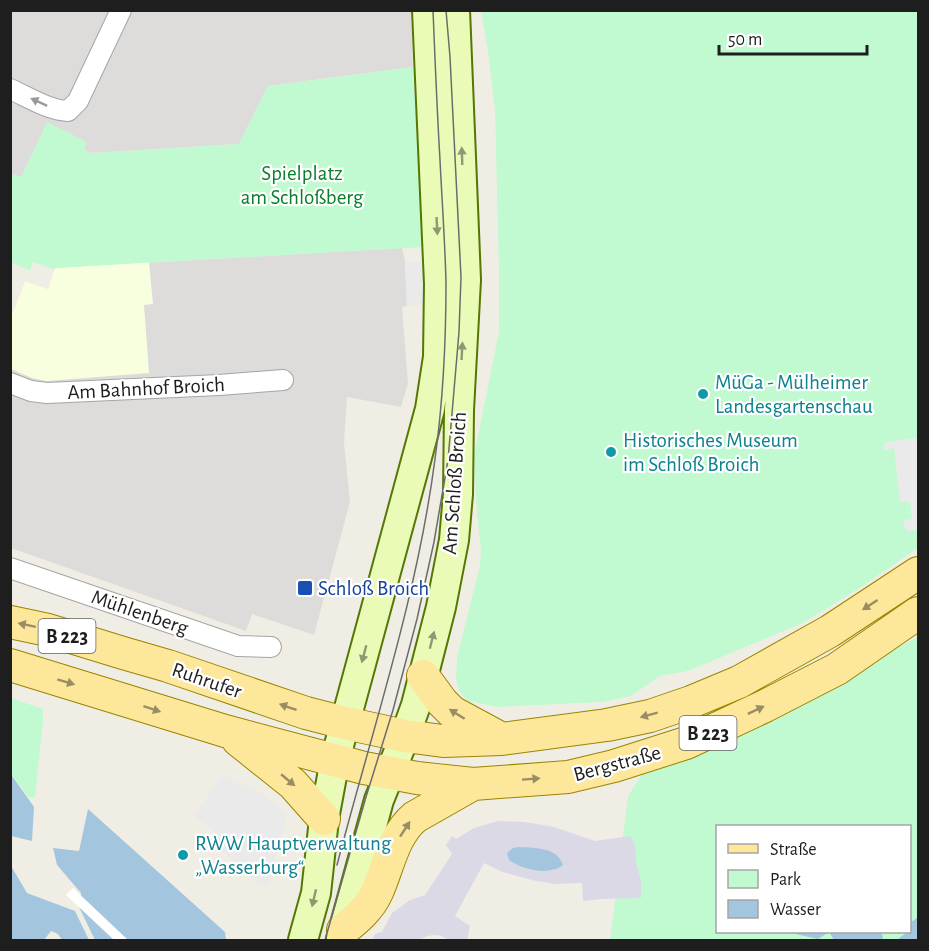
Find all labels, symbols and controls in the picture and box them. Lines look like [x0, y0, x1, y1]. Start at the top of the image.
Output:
scale bar [719, 18, 868, 56]
text: 50 m [728, 31, 762, 49]
one-way arrow [30, 98, 47, 107]
one-way arrow [457, 147, 466, 166]
park label: Spielplatz am Schloßberg [241, 163, 364, 208]
one-way arrow [432, 216, 441, 235]
one-way arrow [458, 342, 467, 361]
place label: MüGa - Mülheimer Landesgartenschau [715, 372, 873, 417]
street label: Am Bahnhof Broich [67, 374, 225, 403]
marker: MüGa - Mülheimer Landesgartenschau [696, 387, 710, 401]
street label: Am Schloß Broich [439, 411, 470, 555]
place label: Historisches Museum im Schloß Broich [623, 430, 798, 475]
marker: Historisches Museum im Schloß Broich [604, 445, 618, 459]
place label: Schloß Broich [318, 578, 429, 599]
marker: Schloß Broich [296, 579, 314, 597]
street label: Mühlenberg [89, 586, 192, 639]
one-way arrow [861, 600, 878, 611]
road number: B 223 [38, 619, 96, 653]
one-way arrow [17, 620, 36, 630]
one-way arrow [428, 631, 438, 649]
one-way arrow [359, 645, 369, 663]
street label: Ruhrufer [169, 659, 245, 702]
one-way arrow [57, 678, 75, 687]
one-way arrow [279, 702, 297, 712]
one-way arrow [143, 705, 161, 714]
one-way arrow [748, 706, 765, 715]
one-way arrow [449, 709, 465, 720]
one-way arrow [640, 711, 658, 721]
road number: B 223 [680, 716, 736, 750]
street label: Bergstraße [571, 742, 663, 785]
one-way arrow [280, 773, 296, 786]
one-way arrow [522, 775, 541, 784]
one-way arrow [400, 820, 411, 837]
legend [716, 825, 911, 933]
place label: RWW Hauptverwaltung „Wasserburg“ [195, 833, 392, 878]
text: Straße [770, 841, 816, 859]
marker: RWW Hauptverwaltung „Wasserburg“ [176, 848, 190, 862]
text: Park [770, 871, 802, 889]
one-way arrow [309, 888, 318, 907]
text: Wasser [770, 901, 821, 919]

